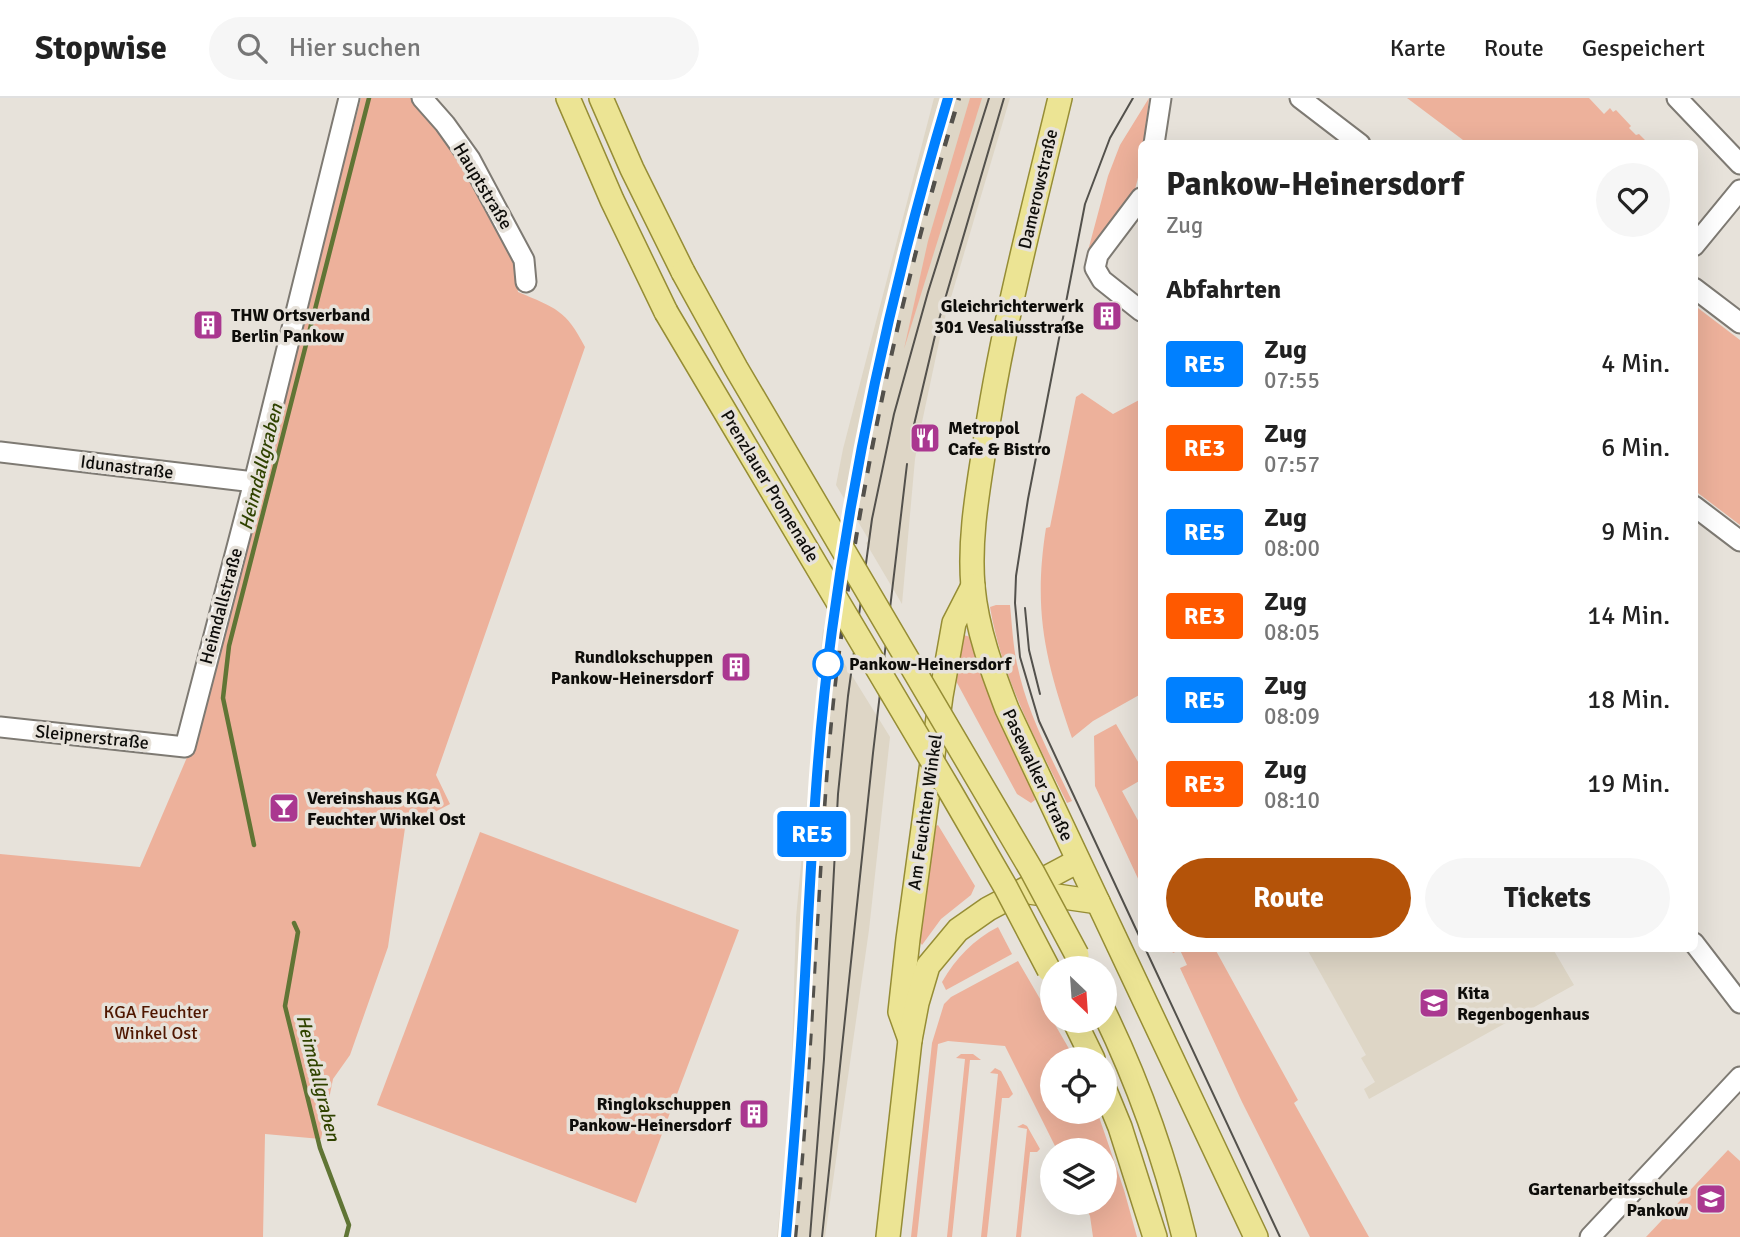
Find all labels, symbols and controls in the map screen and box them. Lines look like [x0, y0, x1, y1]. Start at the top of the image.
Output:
search box [209, 17, 699, 80]
text: Stopwise [35, 28, 167, 69]
icon: search [233, 29, 271, 67]
text: Hier suchen [289, 32, 421, 64]
text: Karte [1390, 33, 1446, 63]
text: Route [1484, 33, 1544, 63]
text: Gespeichert [1582, 33, 1705, 63]
street label: Damerowstraße [1013, 127, 1063, 251]
street label: Hauptstraße [449, 139, 517, 233]
button: heart [1596, 163, 1670, 237]
text: Pankow-Heinersdorf [1166, 164, 1463, 205]
text: Zug [1166, 211, 1203, 240]
text: Abfahrten [1166, 274, 1281, 306]
place label: Gleichrichterwerk 301 Vesaliusstraße [934, 295, 1085, 338]
building icon: Gleichrichterwerk 301 Vesaliusstraße [1090, 299, 1124, 333]
place label: THW Ortsverband Berlin Pankow [231, 304, 371, 347]
building icon: THW Ortsverband Berlin Pankow [191, 308, 225, 342]
text: Zug [1264, 334, 1307, 366]
text: 4 Min. [1601, 348, 1670, 380]
text: RE5 [1184, 349, 1225, 379]
text: 07:55 [1264, 366, 1320, 395]
water label: Heimdallgraben [234, 401, 288, 533]
street label: Prenzlauer Promenade [716, 406, 824, 566]
place label: Metropol Cafe & Bistro [948, 417, 1051, 460]
text: Zug [1264, 418, 1307, 450]
restaurant icon: Metropol Cafe & Bistro [908, 421, 942, 455]
text: 6 Min. [1601, 432, 1670, 464]
text: RE3 [1184, 433, 1225, 463]
street label: Idunastraße [79, 450, 175, 484]
text: 07:57 [1264, 450, 1320, 479]
text: Zug [1264, 502, 1307, 534]
text: 9 Min. [1601, 516, 1670, 548]
text: RE5 [1184, 517, 1225, 547]
text: 08:00 [1264, 534, 1320, 563]
street label: Heimdallstraße [195, 545, 247, 667]
text: Zug [1264, 586, 1307, 618]
text: 14 Min. [1587, 600, 1670, 632]
text: RE3 [1184, 601, 1225, 631]
text: 08:05 [1264, 618, 1320, 647]
place label: Rundlokschuppen Pankow-Heinersdorf [551, 646, 714, 689]
marker: Pankow-Heinersdorf [813, 649, 843, 679]
building icon: Rundlokschuppen Pankow-Heinersdorf [719, 650, 753, 684]
place label: Pankow-Heinersdorf [849, 653, 1013, 675]
text: Zug [1264, 670, 1307, 702]
text: 18 Min. [1587, 684, 1670, 716]
text: RE5 [1184, 685, 1225, 715]
text: 08:09 [1264, 702, 1320, 731]
street label: Pasewalker Straße [998, 705, 1078, 845]
street label: Sleipnerstraße [34, 720, 150, 754]
street label: Am Feuchten Winkel [903, 733, 947, 891]
text: Zug [1264, 754, 1307, 786]
text: 19 Min. [1587, 768, 1670, 800]
text: RE3 [1184, 769, 1225, 799]
text: 08:10 [1264, 786, 1320, 815]
place label: Vereinshaus KGA Feuchter Winkel Ost [307, 787, 466, 830]
bar icon: Vereinshaus KGA Feuchter Winkel Ost [267, 791, 301, 825]
line badge: RE5 [772, 811, 852, 857]
text: RE5 [791, 819, 833, 849]
button: Route [1166, 858, 1411, 938]
button: Tickets [1425, 858, 1670, 938]
north arrow [1040, 956, 1116, 1032]
map controls [1040, 956, 1117, 1215]
place label: Kita Regenbogenhaus [1457, 982, 1590, 1025]
school or university icon: Kita Regenbogenhaus [1417, 986, 1451, 1020]
park label: KGA Feuchter Winkel Ost [104, 1001, 209, 1044]
water label: Heimdallgraben [291, 1012, 345, 1144]
button: locate [1040, 1047, 1117, 1124]
place label: Ringlokschuppen Pankow-Heinersdorf [569, 1093, 732, 1136]
building icon: Ringlokschuppen Pankow-Heinersdorf [737, 1097, 771, 1131]
button: layers [1040, 1138, 1117, 1215]
place label: Gartenarbeitsschule Pankow [1528, 1178, 1688, 1221]
school or university icon: Gartenarbeitsschule Pankow [1694, 1182, 1728, 1216]

